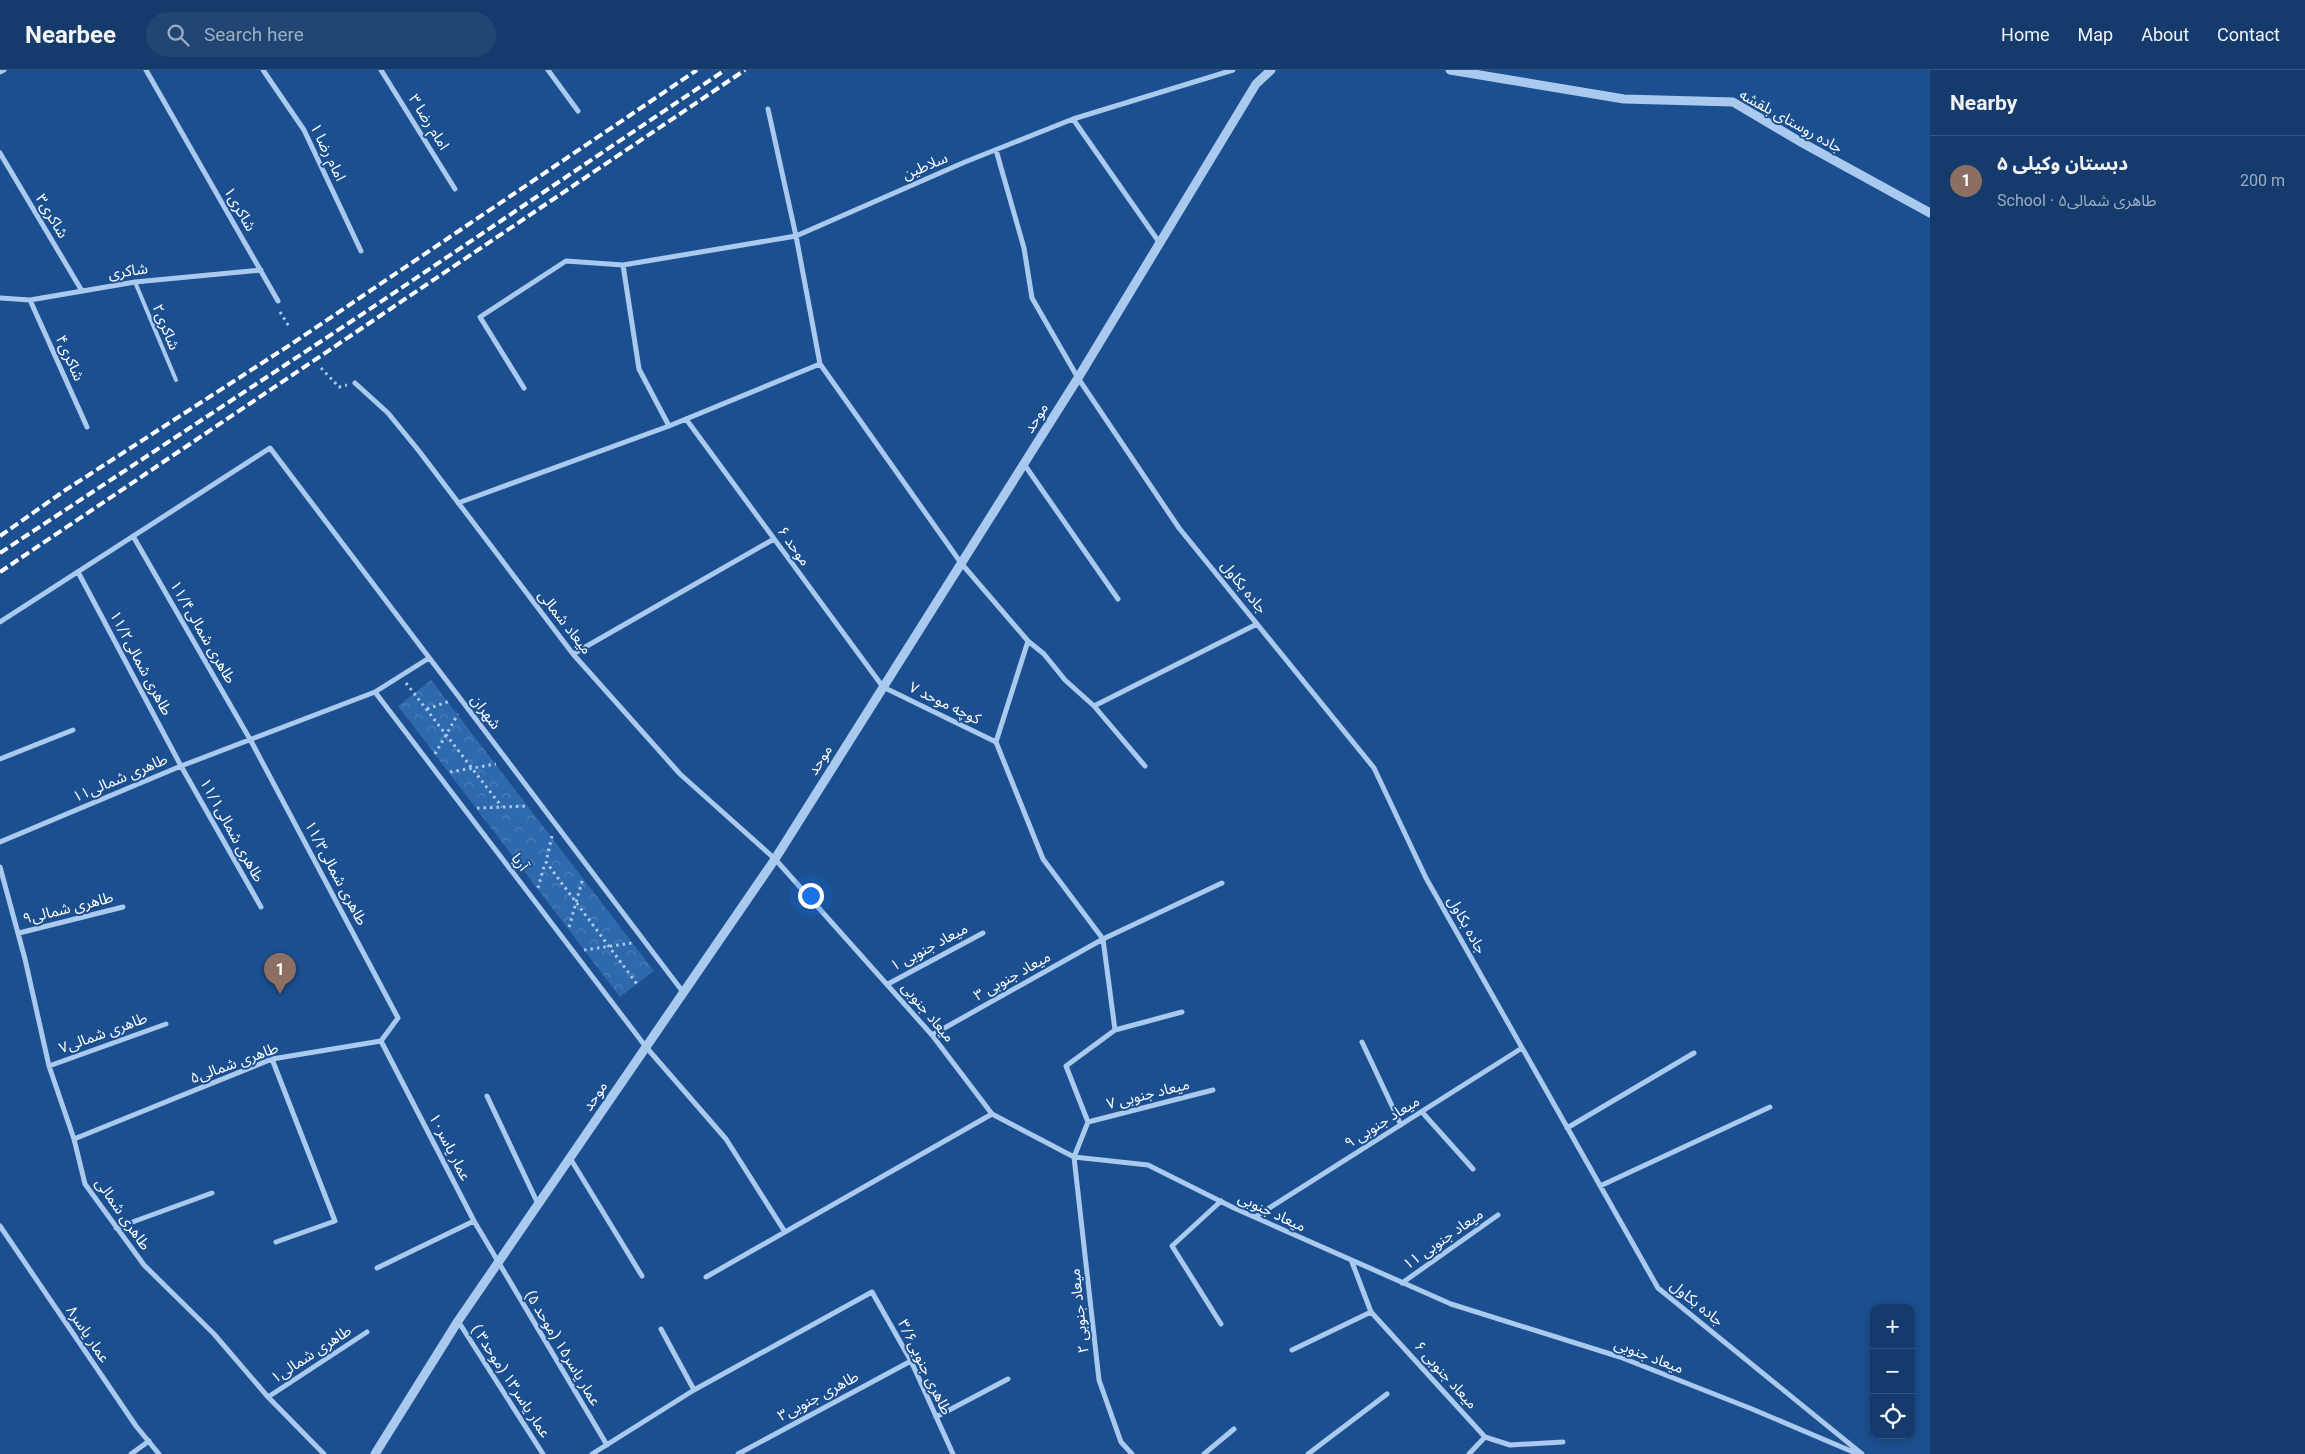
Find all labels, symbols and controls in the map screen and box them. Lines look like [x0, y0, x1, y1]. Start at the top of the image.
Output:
search box [146, 12, 496, 57]
text: Nearbee [25, 21, 116, 49]
icon: search [164, 21, 192, 49]
text: Search here [204, 23, 304, 46]
text: Home [2001, 24, 2050, 45]
text: Map [2078, 24, 2113, 45]
text: About [2141, 24, 2189, 45]
text: Contact [2217, 24, 2280, 45]
street label: جاده روستای بلقشه [1736, 85, 1846, 157]
street label: امام رضا ۳ [403, 91, 453, 154]
text: Nearby [1950, 91, 2017, 115]
street label: امام رضا ۱ [305, 120, 350, 185]
street label: سلاطین [900, 148, 951, 184]
text: دبستان وکیلی ۵ [1997, 152, 2128, 175]
text: 1 [1961, 171, 1971, 190]
text: 200 m [2240, 171, 2285, 190]
street label: شاکری۱ [220, 184, 260, 235]
street label: شاکری۳ [32, 191, 72, 242]
text: School · طاهری شمالی۵ [1997, 191, 2157, 210]
street label: شاکری [107, 259, 149, 283]
street label: شاکری۲ [149, 301, 183, 353]
street label: شاکری۴ [52, 332, 88, 384]
street label: موحد [1020, 400, 1052, 436]
street label: موحد ۶ [774, 523, 814, 569]
street label: جاده بکاول [1217, 557, 1271, 617]
street label: طاهری شمالی۱۱/۴ [166, 577, 240, 687]
street label: میعاد شمالی [534, 586, 596, 658]
street label: طاهری شمالی۱۱/۲ [106, 608, 176, 718]
street label: کوچه موحد ۷ [906, 678, 984, 729]
street label: شهران [467, 691, 505, 733]
street label: موحد [804, 742, 836, 778]
street label: طاهری شمالی۱۱ [70, 750, 170, 806]
street label: طاهری شمالی۱۱/۱ [196, 775, 268, 885]
street label: طاهری شمالی۱۱/۳ [301, 818, 371, 928]
street label: آریا [508, 850, 533, 875]
your location [798, 883, 824, 909]
street label: طاهری شمالی۹ [21, 888, 115, 928]
street label: جاده بکاول [1444, 893, 1490, 957]
street label: میعاد جنوبی ۱ [887, 919, 971, 975]
street label: میعاد جنوبی ۳ [970, 948, 1054, 1004]
pin: 1 [264, 953, 296, 994]
street label: میعاد جنوبی [898, 978, 958, 1046]
street label: طاهری شمالی۷ [56, 1009, 150, 1057]
street label: طاهری شمالی۵ [187, 1039, 281, 1087]
street label: میعاد جنوبی ۷ [1105, 1075, 1191, 1113]
street label: موحد [579, 1078, 611, 1114]
street label: میعاد جنوبی ۹ [1341, 1092, 1423, 1152]
street label: عمار یاسر۱۰ [425, 1110, 475, 1184]
street label: طاهری شمالی [92, 1174, 154, 1254]
street label: میعاد جنوبی [1235, 1188, 1309, 1236]
street label: میعاد جنوبی ۱۱ [1400, 1205, 1486, 1273]
street label: میعاد جنوبی ۲ [1066, 1268, 1092, 1354]
street label: جاده بکاول [1667, 1276, 1727, 1330]
street label: عمار یاسر۱۵ (موحد ۵) [521, 1287, 605, 1409]
street label: عمار یاسر۸ [62, 1302, 114, 1366]
map controls [1870, 1304, 1915, 1439]
button: + [1870, 1304, 1915, 1349]
street label: طاهری جنوبی۳/۶ [894, 1316, 956, 1418]
street label: طاهری شمالی۱ [267, 1321, 355, 1387]
street label: عمار یاسر۱۳ (موحد۳ ) [468, 1321, 555, 1442]
street label: میعاد جنوبی [1612, 1335, 1686, 1377]
street label: میعاد جنوبی ۶ [1411, 1337, 1481, 1413]
button: − [1870, 1349, 1915, 1394]
street label: طاهری جنوبی۳ [775, 1367, 861, 1425]
button: locate [1870, 1394, 1915, 1439]

